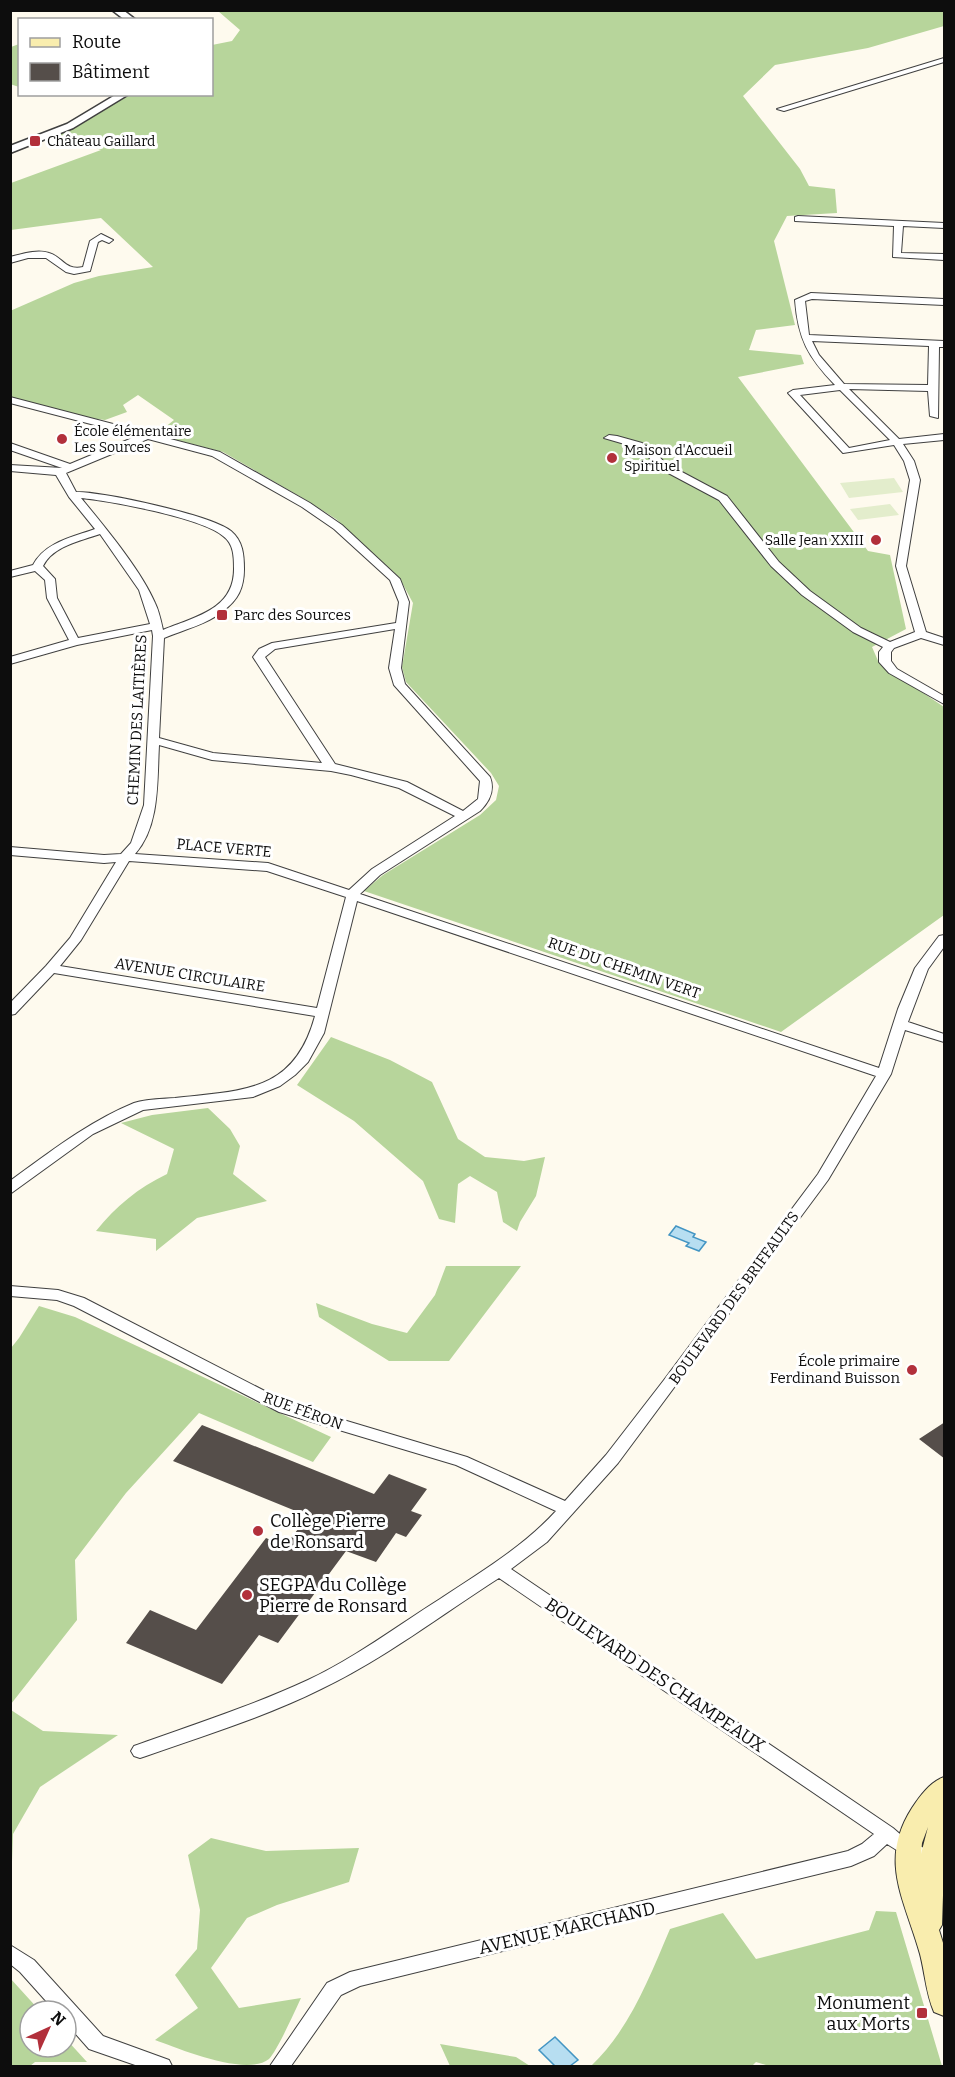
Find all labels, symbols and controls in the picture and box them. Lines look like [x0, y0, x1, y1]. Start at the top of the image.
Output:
legend [18, 18, 213, 96]
text: Route [72, 31, 121, 53]
text: Bâtiment [72, 61, 150, 83]
place label: Château Gaillard [47, 133, 155, 150]
marker: Château Gaillard [28, 134, 42, 148]
place label: École élémentaire Les Sources [74, 422, 191, 456]
marker: École élémentaire Les Sources [55, 432, 69, 446]
place label: Maison d'Accueil Spirituel [624, 442, 732, 475]
marker: Maison d'Accueil Spirituel [605, 451, 619, 465]
place label: Salle Jean XXIII [765, 532, 864, 549]
marker: Salle Jean XXIII [869, 533, 883, 547]
place label: Parc des Sources [234, 606, 351, 624]
marker: Parc des Sources [215, 608, 229, 622]
street label: CHEMIN DES LAITIÈRES [124, 634, 150, 806]
street label: PLACE VERTE [176, 835, 272, 861]
street label: RUE DU CHEMIN VERT [545, 933, 703, 1003]
street label: AVENUE CIRCULAIRE [114, 954, 266, 996]
street label: BOULEVARD DES BRIFFAULTS [665, 1208, 803, 1388]
place label: École primaire Ferdinand Buisson [770, 1352, 900, 1387]
marker: École primaire Ferdinand Buisson [905, 1363, 919, 1377]
street label: RUE FÉRON [261, 1388, 345, 1434]
place label: Collège Pierre de Ronsard [270, 1510, 386, 1553]
marker: Collège Pierre de Ronsard [251, 1524, 265, 1538]
place label: SEGPA du Collège Pierre de Ronsard [259, 1574, 408, 1617]
marker: SEGPA du Collège Pierre de Ronsard [240, 1588, 254, 1602]
street label: BOULEVARD DES CHAMPEAUX [541, 1593, 769, 1757]
street label: AVENUE MARCHAND [477, 1897, 657, 1959]
place label: Monument aux Morts [816, 1992, 910, 2035]
north arrow [18, 1999, 78, 2059]
marker: Monument aux Morts [915, 2006, 929, 2020]
text: N [47, 2008, 69, 2030]

